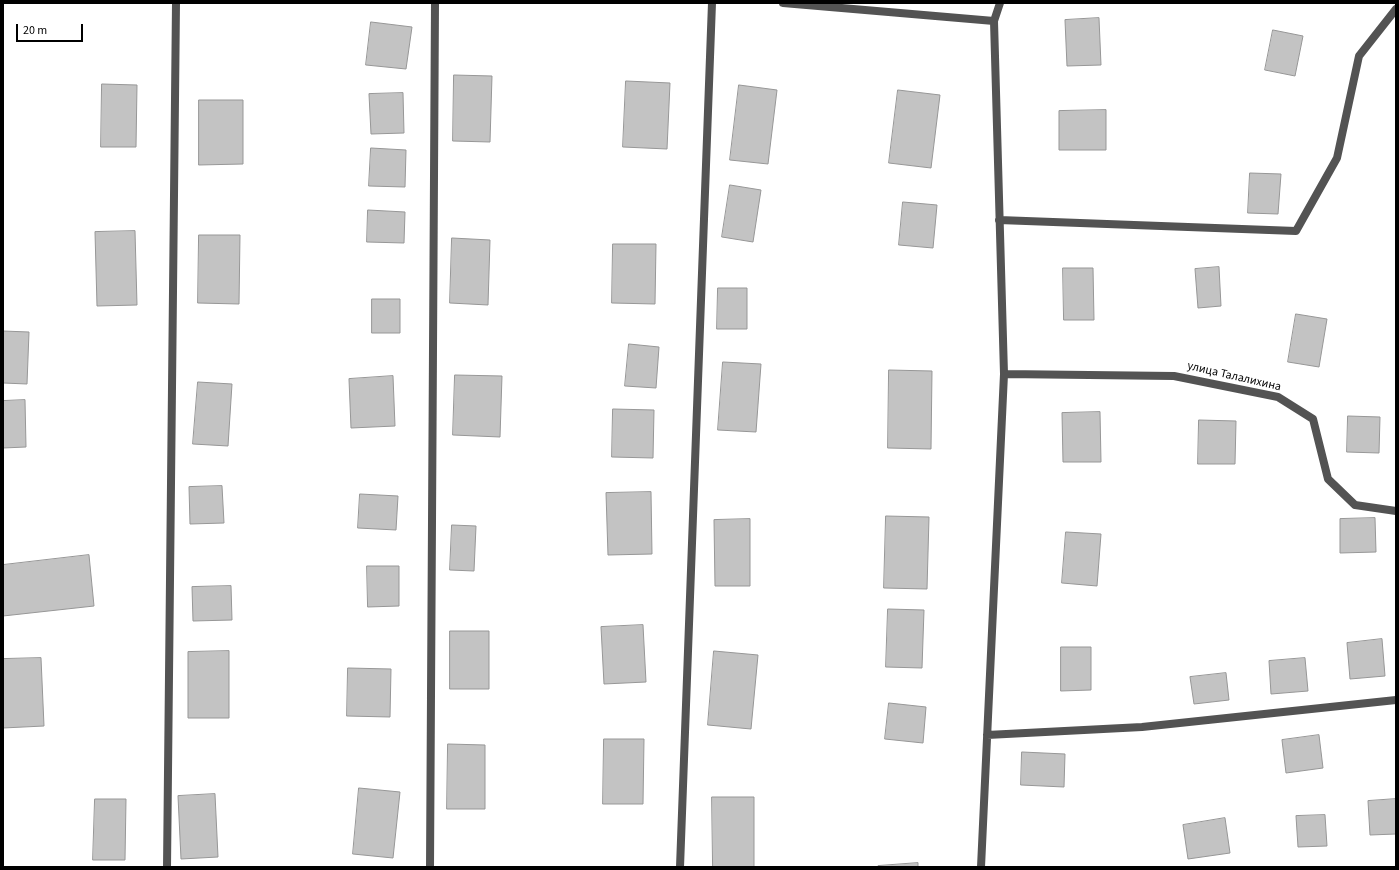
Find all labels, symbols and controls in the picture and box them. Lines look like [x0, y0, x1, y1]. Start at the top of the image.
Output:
scale bar [18, 16, 85, 42]
text: 20 m [23, 22, 47, 39]
street label: улица Талалихина [1186, 359, 1282, 395]

